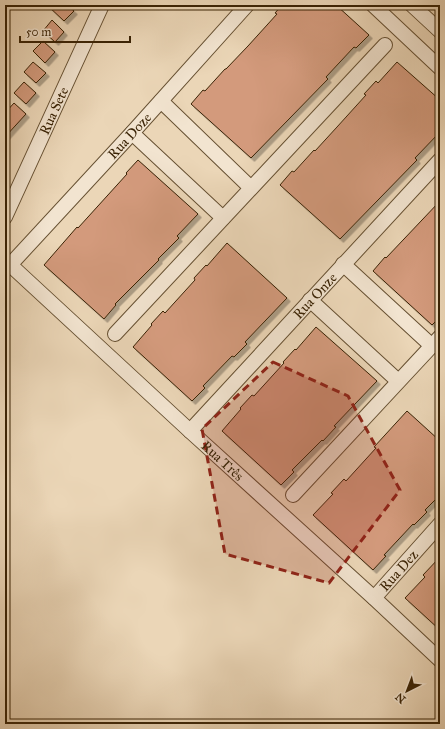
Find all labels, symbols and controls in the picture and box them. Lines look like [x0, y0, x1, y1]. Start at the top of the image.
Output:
scale bar [20, 18, 130, 44]
text: 50 m [26, 25, 51, 39]
street label: Rua Sete [35, 84, 72, 137]
street label: Rua Doze [104, 109, 155, 162]
street label: Rua Onze [289, 269, 340, 322]
street label: Rua Três [198, 437, 247, 484]
street label: Rua Dez [376, 546, 422, 595]
north arrow [387, 671, 427, 711]
text: N [392, 690, 408, 706]

